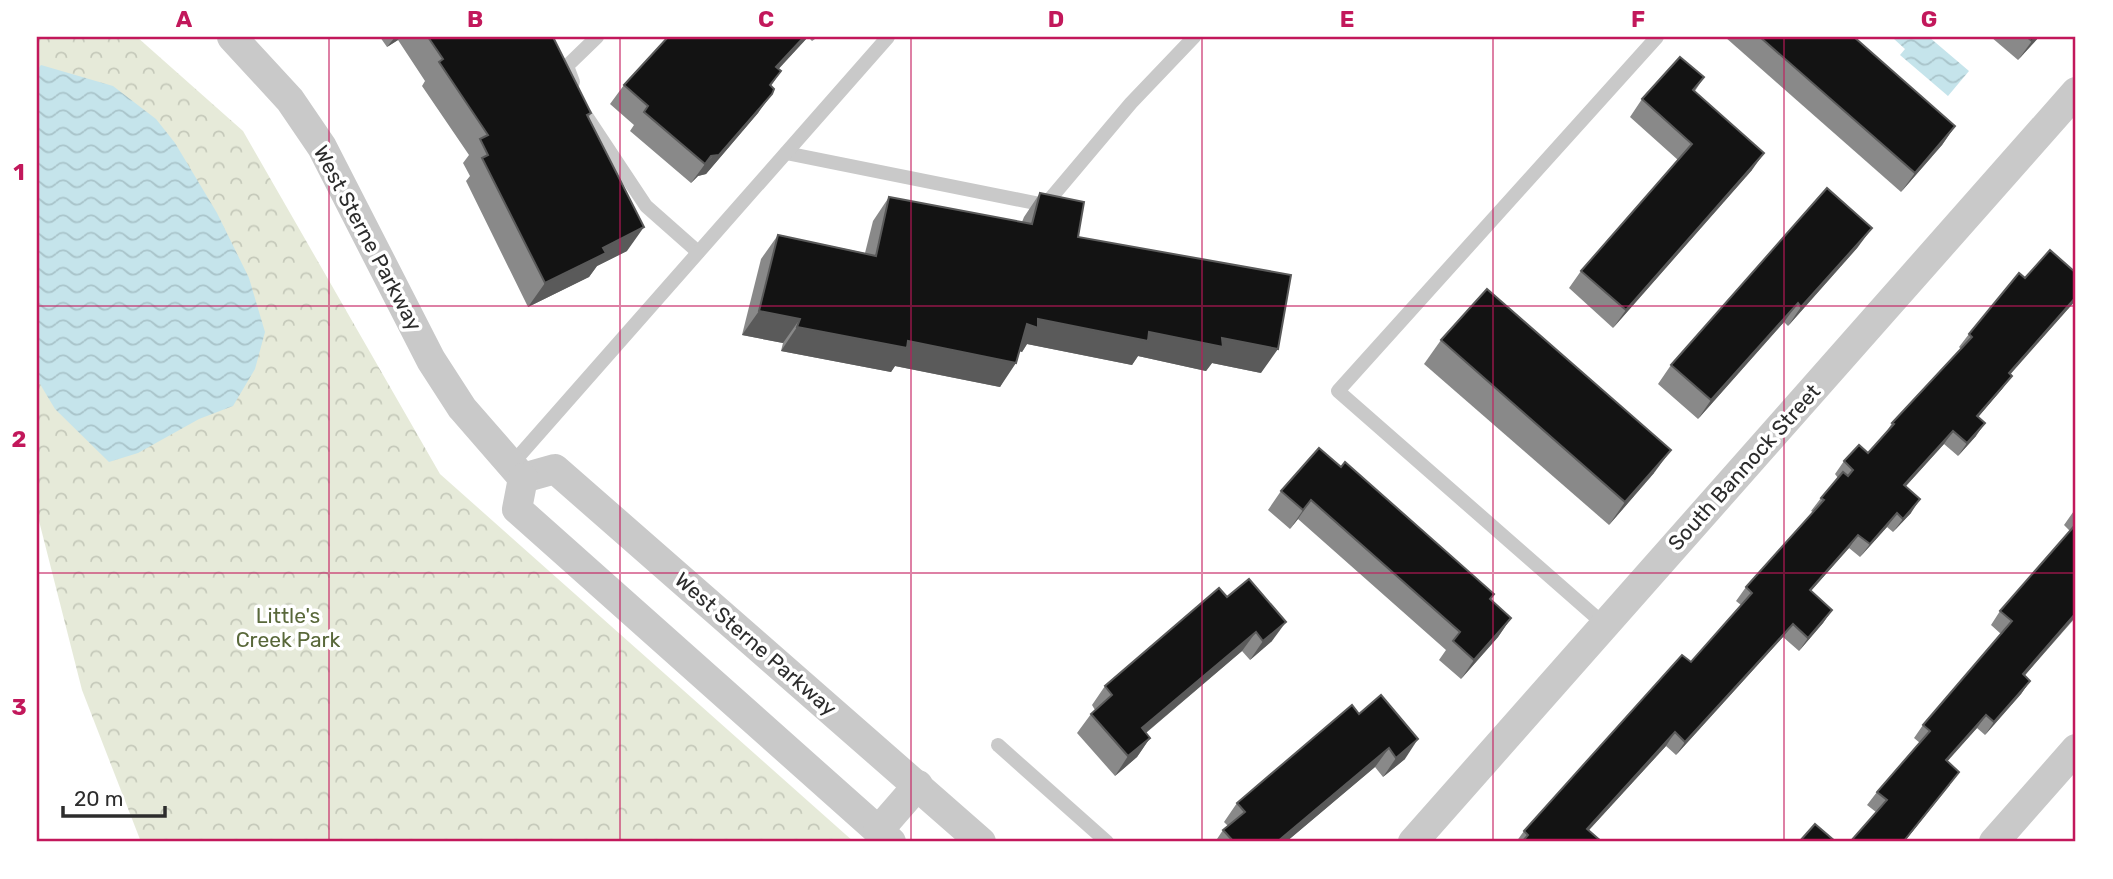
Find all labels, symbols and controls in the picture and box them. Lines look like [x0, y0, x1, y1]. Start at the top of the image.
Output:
text: A [176, 5, 193, 33]
text: B [467, 5, 483, 33]
text: C [758, 5, 774, 33]
text: D [1048, 5, 1064, 33]
text: E [1340, 5, 1354, 33]
text: F [1631, 5, 1645, 33]
text: G [1921, 5, 1937, 33]
street label: West Sterne Parkway [309, 141, 428, 335]
text: 1 [13, 158, 25, 186]
street label: South Bannock Street [1663, 379, 1825, 555]
text: 2 [12, 425, 26, 453]
street label: West Sterne Parkway [670, 567, 842, 721]
park label: Little's Creek Park [236, 603, 341, 652]
text: 3 [11, 693, 27, 721]
scale bar [63, 774, 164, 818]
text: 20 m [74, 786, 123, 811]

